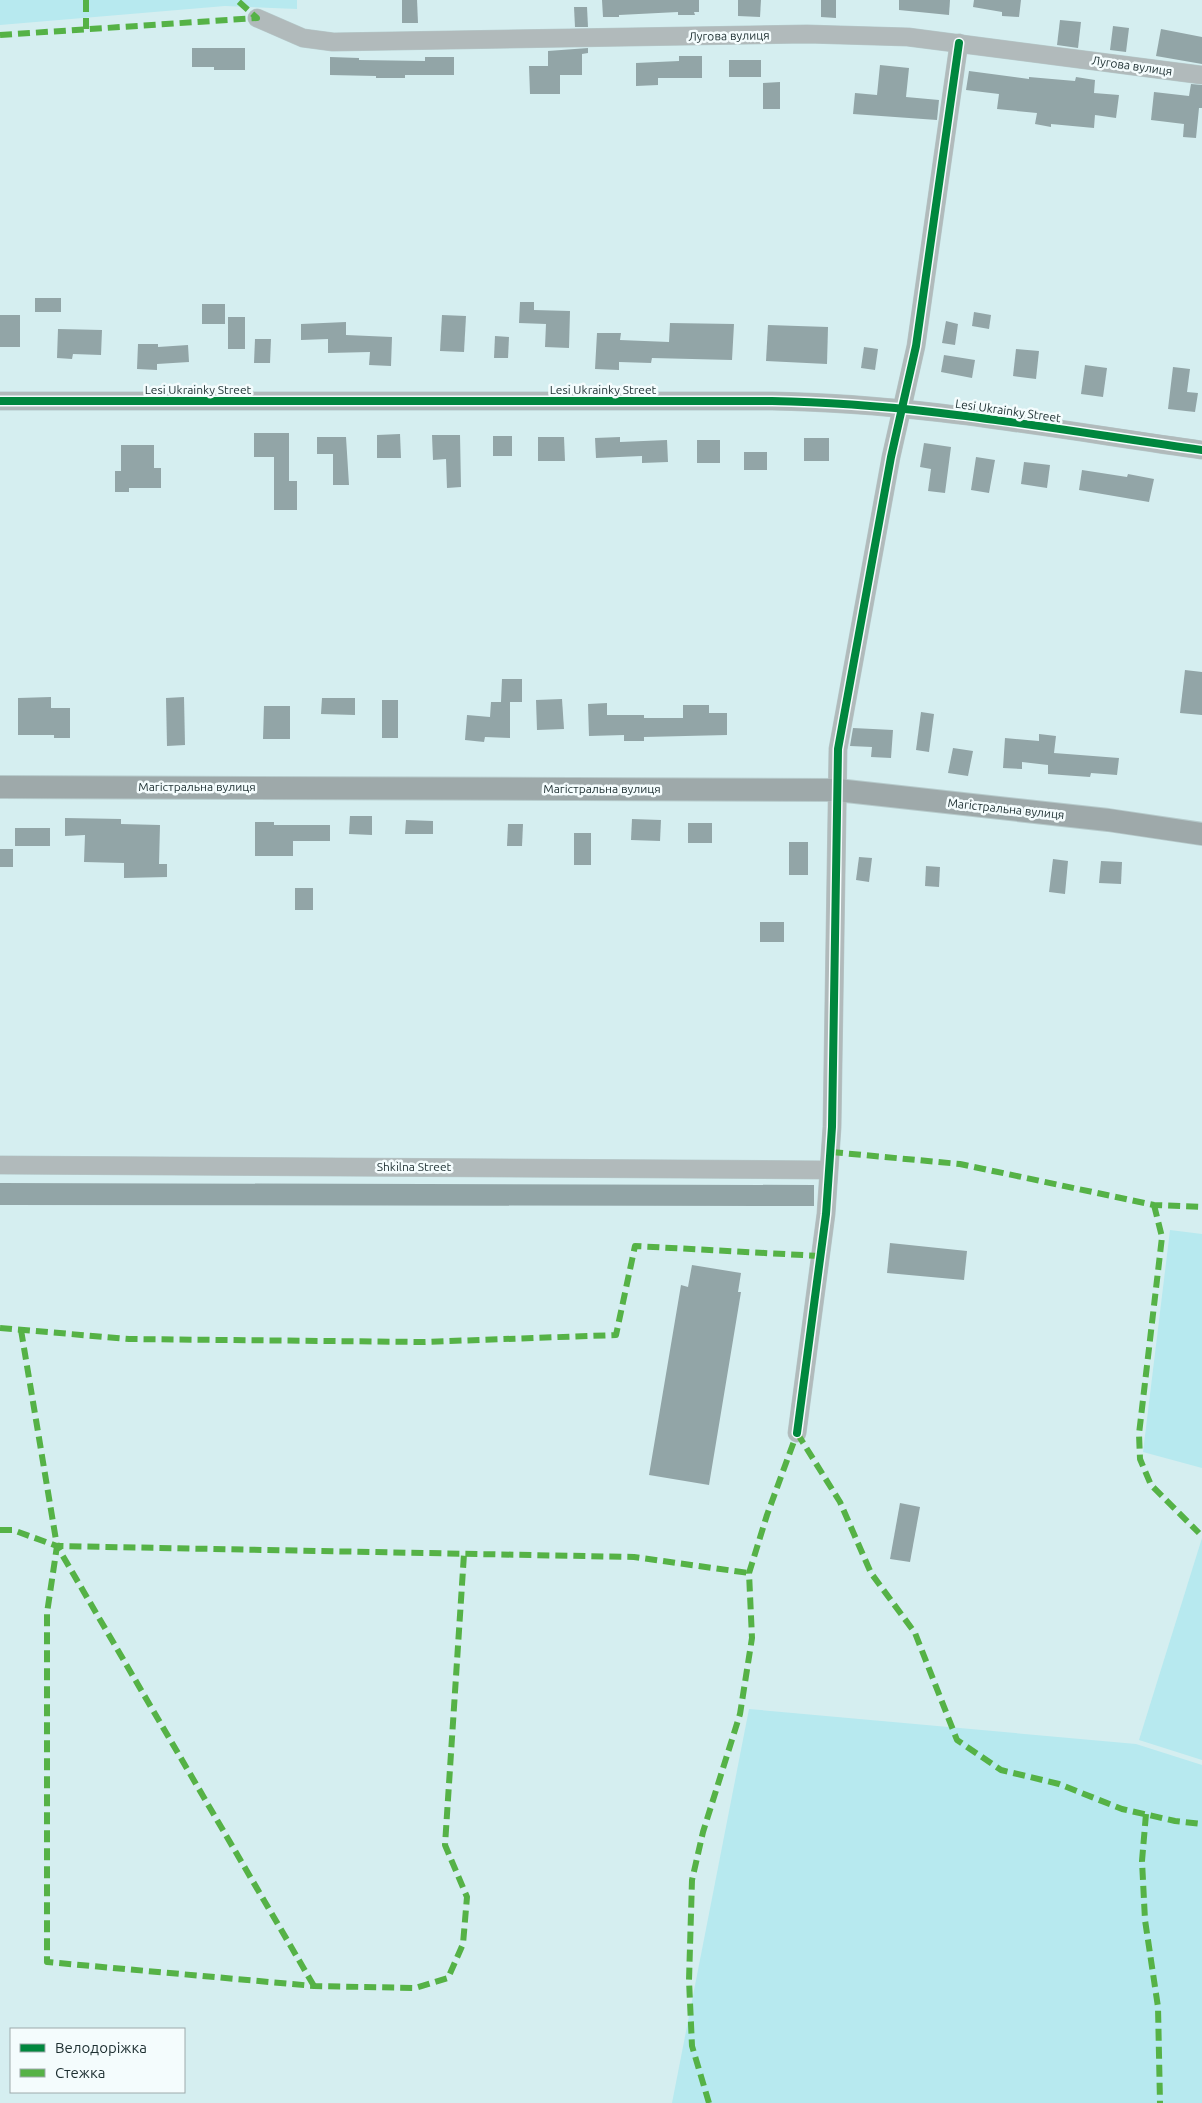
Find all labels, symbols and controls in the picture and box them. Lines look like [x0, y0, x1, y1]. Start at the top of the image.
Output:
street label: Лугова вулиця [688, 28, 770, 43]
street label: Лугова вулиця [1091, 53, 1173, 78]
street label: Lesi Ukrainky Street [145, 383, 252, 396]
street label: Lesi Ukrainky Street [550, 383, 657, 396]
street label: Lesi Ukrainky Street [954, 397, 1062, 424]
street label: Магістральна вулиця [138, 780, 256, 793]
street label: Магістральна вулиця [543, 782, 661, 795]
street label: Магістральна вулиця [947, 796, 1065, 821]
street label: Shkilna Street [377, 1160, 452, 1173]
legend [10, 2028, 185, 2093]
text: Велодоріжка [55, 2039, 147, 2056]
text: Стежка [55, 2064, 105, 2081]

